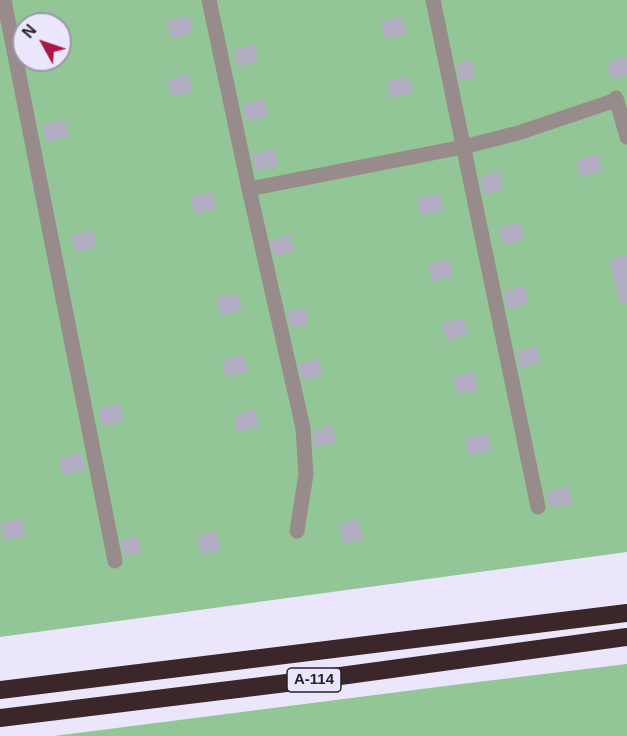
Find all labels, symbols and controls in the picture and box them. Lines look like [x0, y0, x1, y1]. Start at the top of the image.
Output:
north arrow [12, 12, 72, 72]
text: N [19, 22, 40, 41]
road number: А-114 [287, 668, 341, 692]

